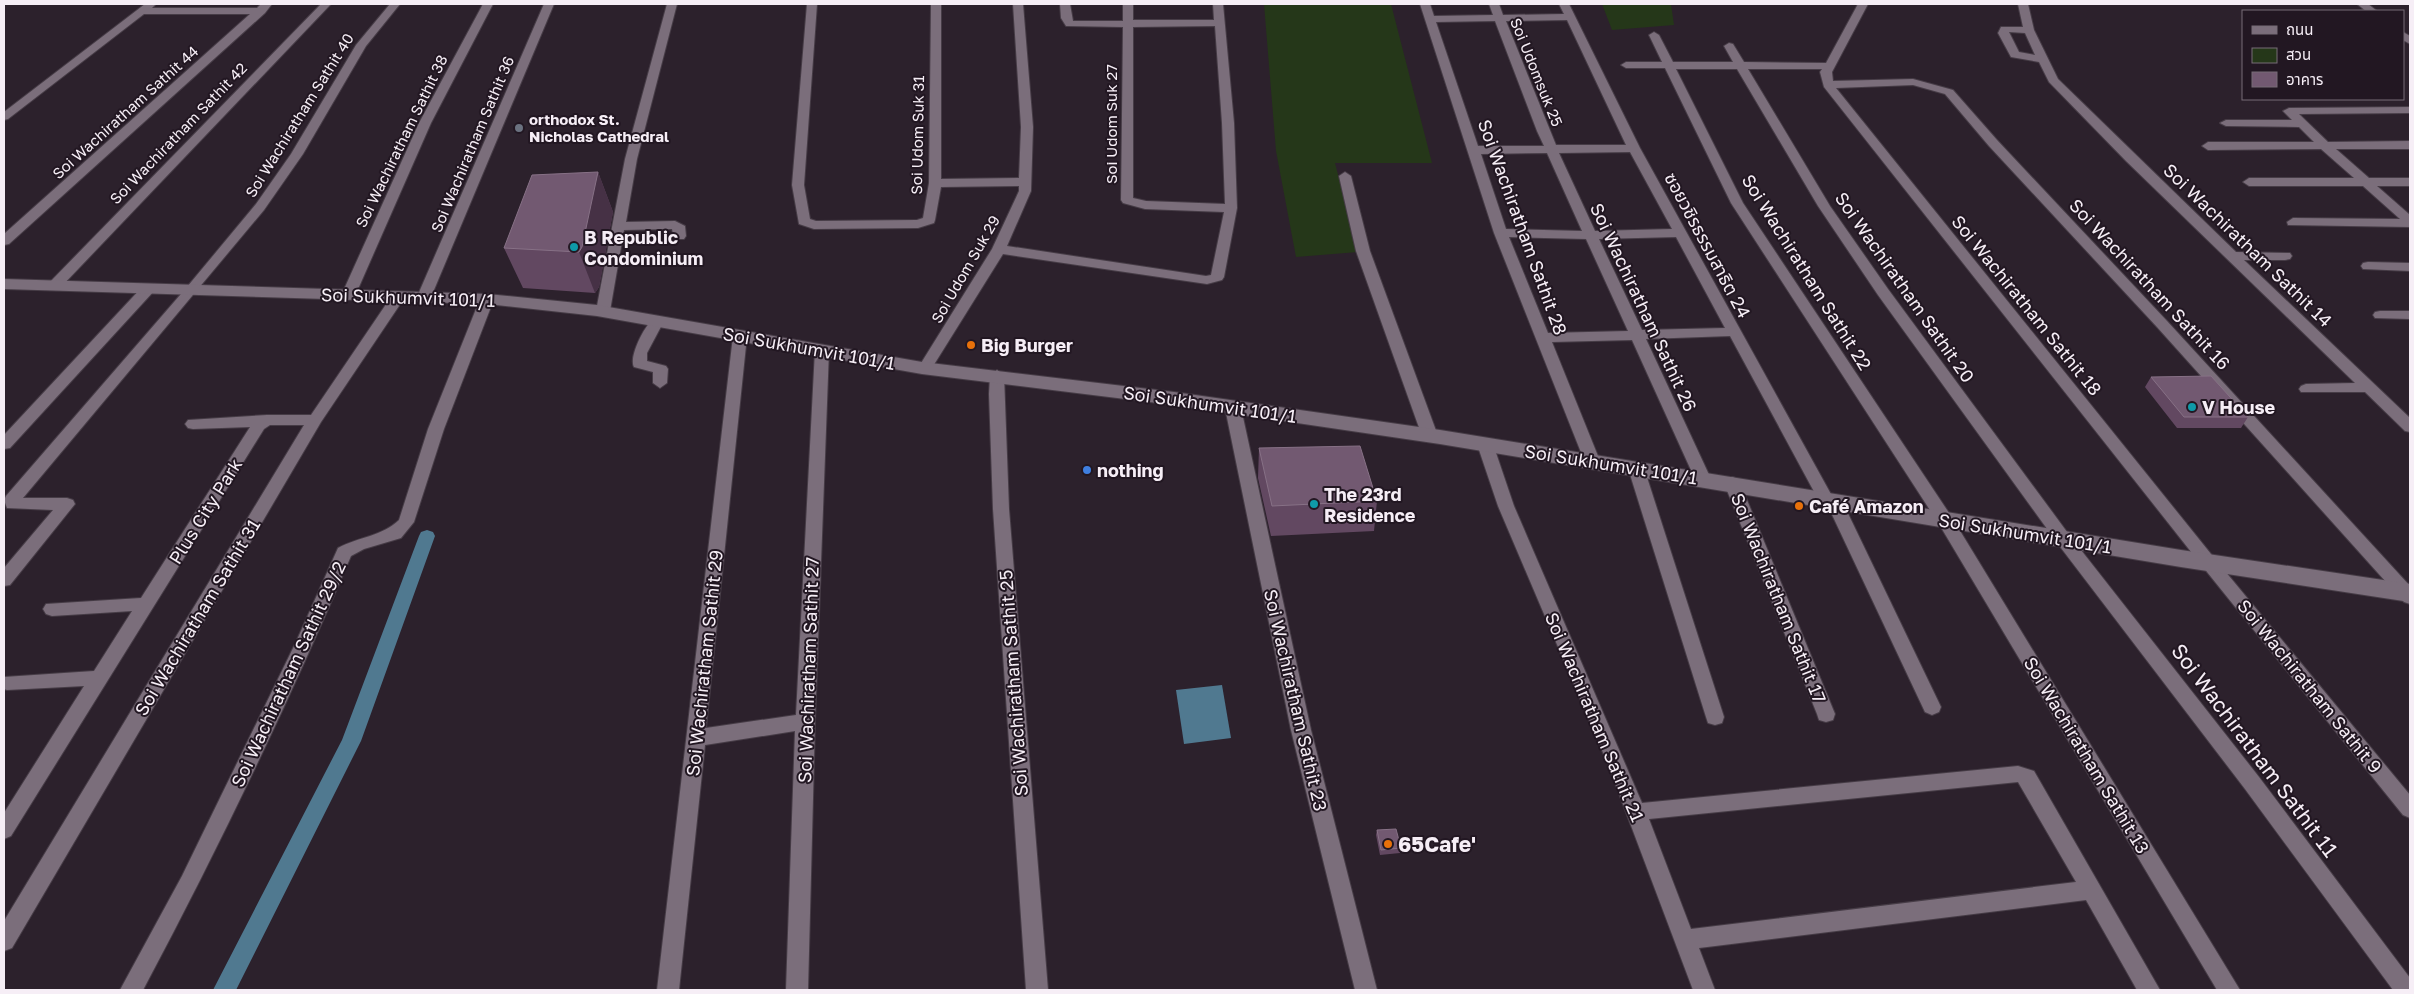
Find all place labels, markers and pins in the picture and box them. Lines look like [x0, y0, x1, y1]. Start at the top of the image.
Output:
place label: orthodox St. Nicholas Cathedral [529, 110, 669, 145]
marker: orthodox St. Nicholas Cathedral [513, 122, 525, 134]
place label: B Republic Condominium [584, 226, 703, 269]
marker: B Republic Condominium [568, 241, 580, 253]
place label: Big Burger [981, 334, 1073, 356]
marker: Big Burger [965, 339, 977, 351]
place label: V House [2202, 396, 2276, 418]
marker: V House [2186, 401, 2198, 413]
place label: nothing [1097, 459, 1164, 481]
marker: nothing [1081, 464, 1093, 476]
place label: The 23rd Residence [1324, 483, 1416, 526]
place label: Café Amazon [1809, 495, 1924, 517]
marker: The 23rd Residence [1308, 498, 1320, 510]
marker: Café Amazon [1793, 500, 1805, 512]
place label: 65Cafe' [1398, 831, 1476, 857]
marker: 65Cafe' [1382, 838, 1394, 850]

